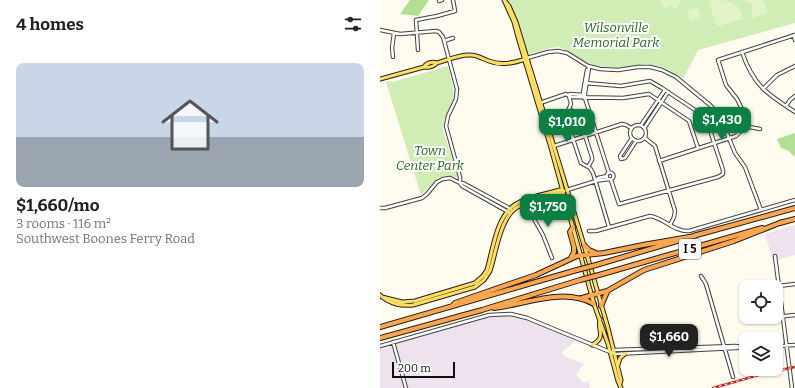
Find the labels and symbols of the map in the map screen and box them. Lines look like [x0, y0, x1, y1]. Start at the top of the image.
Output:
park label: Wilsonville Memorial Park [573, 20, 660, 50]
pin: $1,430 [689, 107, 755, 141]
pin: $1,010 [534, 109, 600, 143]
park label: Town Center Park [396, 143, 465, 173]
pin: $1,750 [515, 194, 581, 228]
road number: I 5 [679, 239, 701, 259]
pin: $1,660 [636, 324, 702, 358]
scale bar [392, 360, 455, 379]

